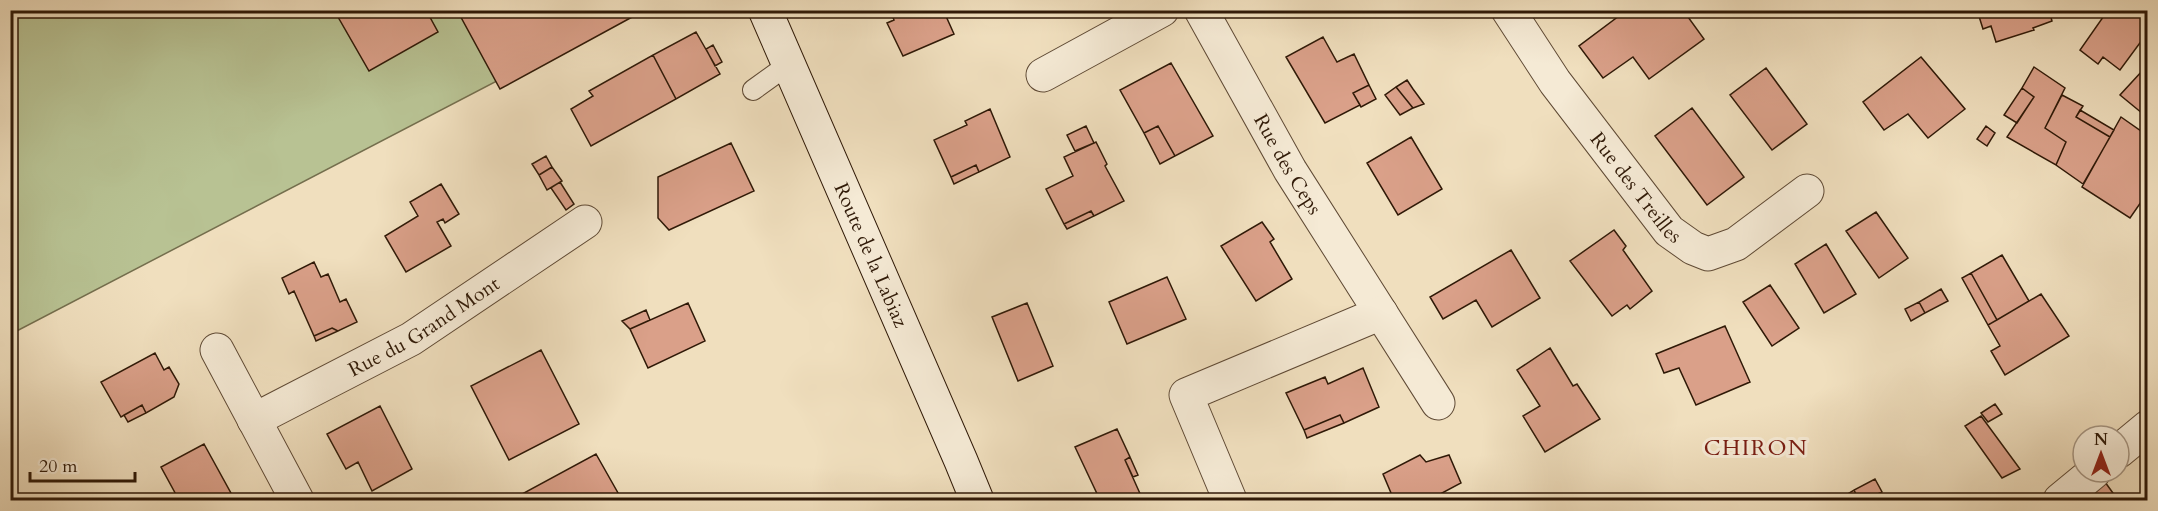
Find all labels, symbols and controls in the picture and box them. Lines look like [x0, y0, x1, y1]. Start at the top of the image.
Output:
street label: Rue des Ceps [1247, 109, 1328, 220]
street label: Rue des Treilles [1584, 127, 1687, 250]
street label: Route de la Labiaz [828, 178, 914, 332]
street label: Rue du Grand Mont [344, 270, 505, 383]
north arrow [2071, 424, 2131, 484]
text: N [2094, 429, 2108, 451]
district label: CHIRON [1704, 433, 1808, 463]
scale bar [30, 445, 135, 483]
text: 20 m [39, 454, 78, 479]

